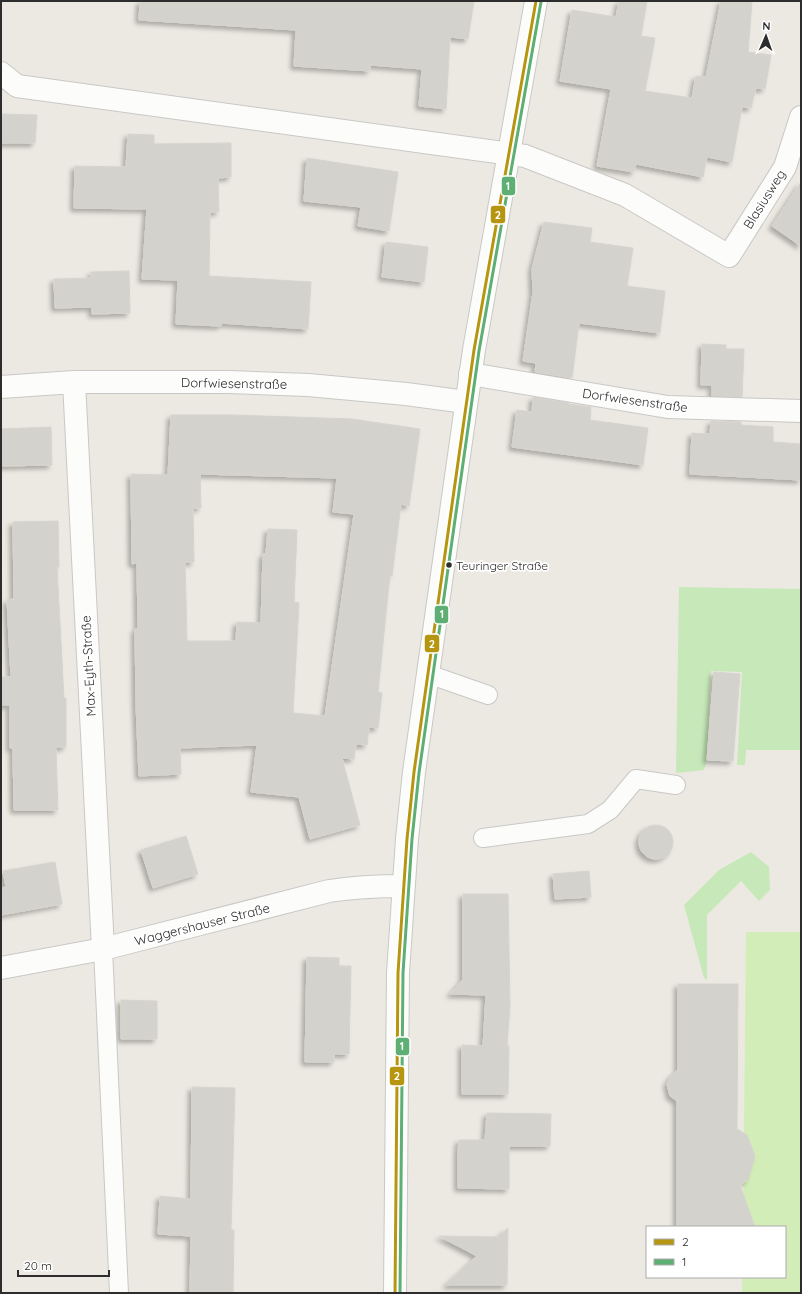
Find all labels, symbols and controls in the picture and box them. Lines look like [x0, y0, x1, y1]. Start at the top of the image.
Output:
north arrow [746, 16, 786, 56]
text: N [762, 19, 771, 33]
street label: Blasiusweg [740, 166, 788, 232]
line badge: 1 [501, 176, 516, 196]
text: 1 [506, 179, 510, 193]
line badge: 2 [490, 205, 506, 224]
text: 2 [495, 208, 501, 222]
street label: Dorfwiesenstraße [181, 374, 287, 392]
street label: Dorfwiesenstraße [581, 385, 689, 415]
place label: Teuringer Straße [456, 558, 548, 573]
marker: Teuringer Straße [444, 560, 454, 570]
line badge: 1 [434, 605, 449, 624]
text: 1 [440, 607, 444, 621]
street label: Max-Eyth-Straße [77, 615, 99, 717]
line badge: 2 [424, 634, 440, 653]
text: 2 [429, 637, 435, 651]
street label: Waggershauser Straße [133, 899, 271, 949]
line badge: 1 [395, 1037, 410, 1056]
text: 1 [400, 1039, 404, 1053]
line badge: 2 [389, 1066, 405, 1086]
text: 2 [394, 1069, 400, 1083]
legend [646, 1226, 786, 1278]
text: 2 [682, 1234, 689, 1249]
scale bar [18, 1252, 109, 1278]
text: 1 [682, 1254, 686, 1269]
text: 20 m [24, 1258, 52, 1273]

